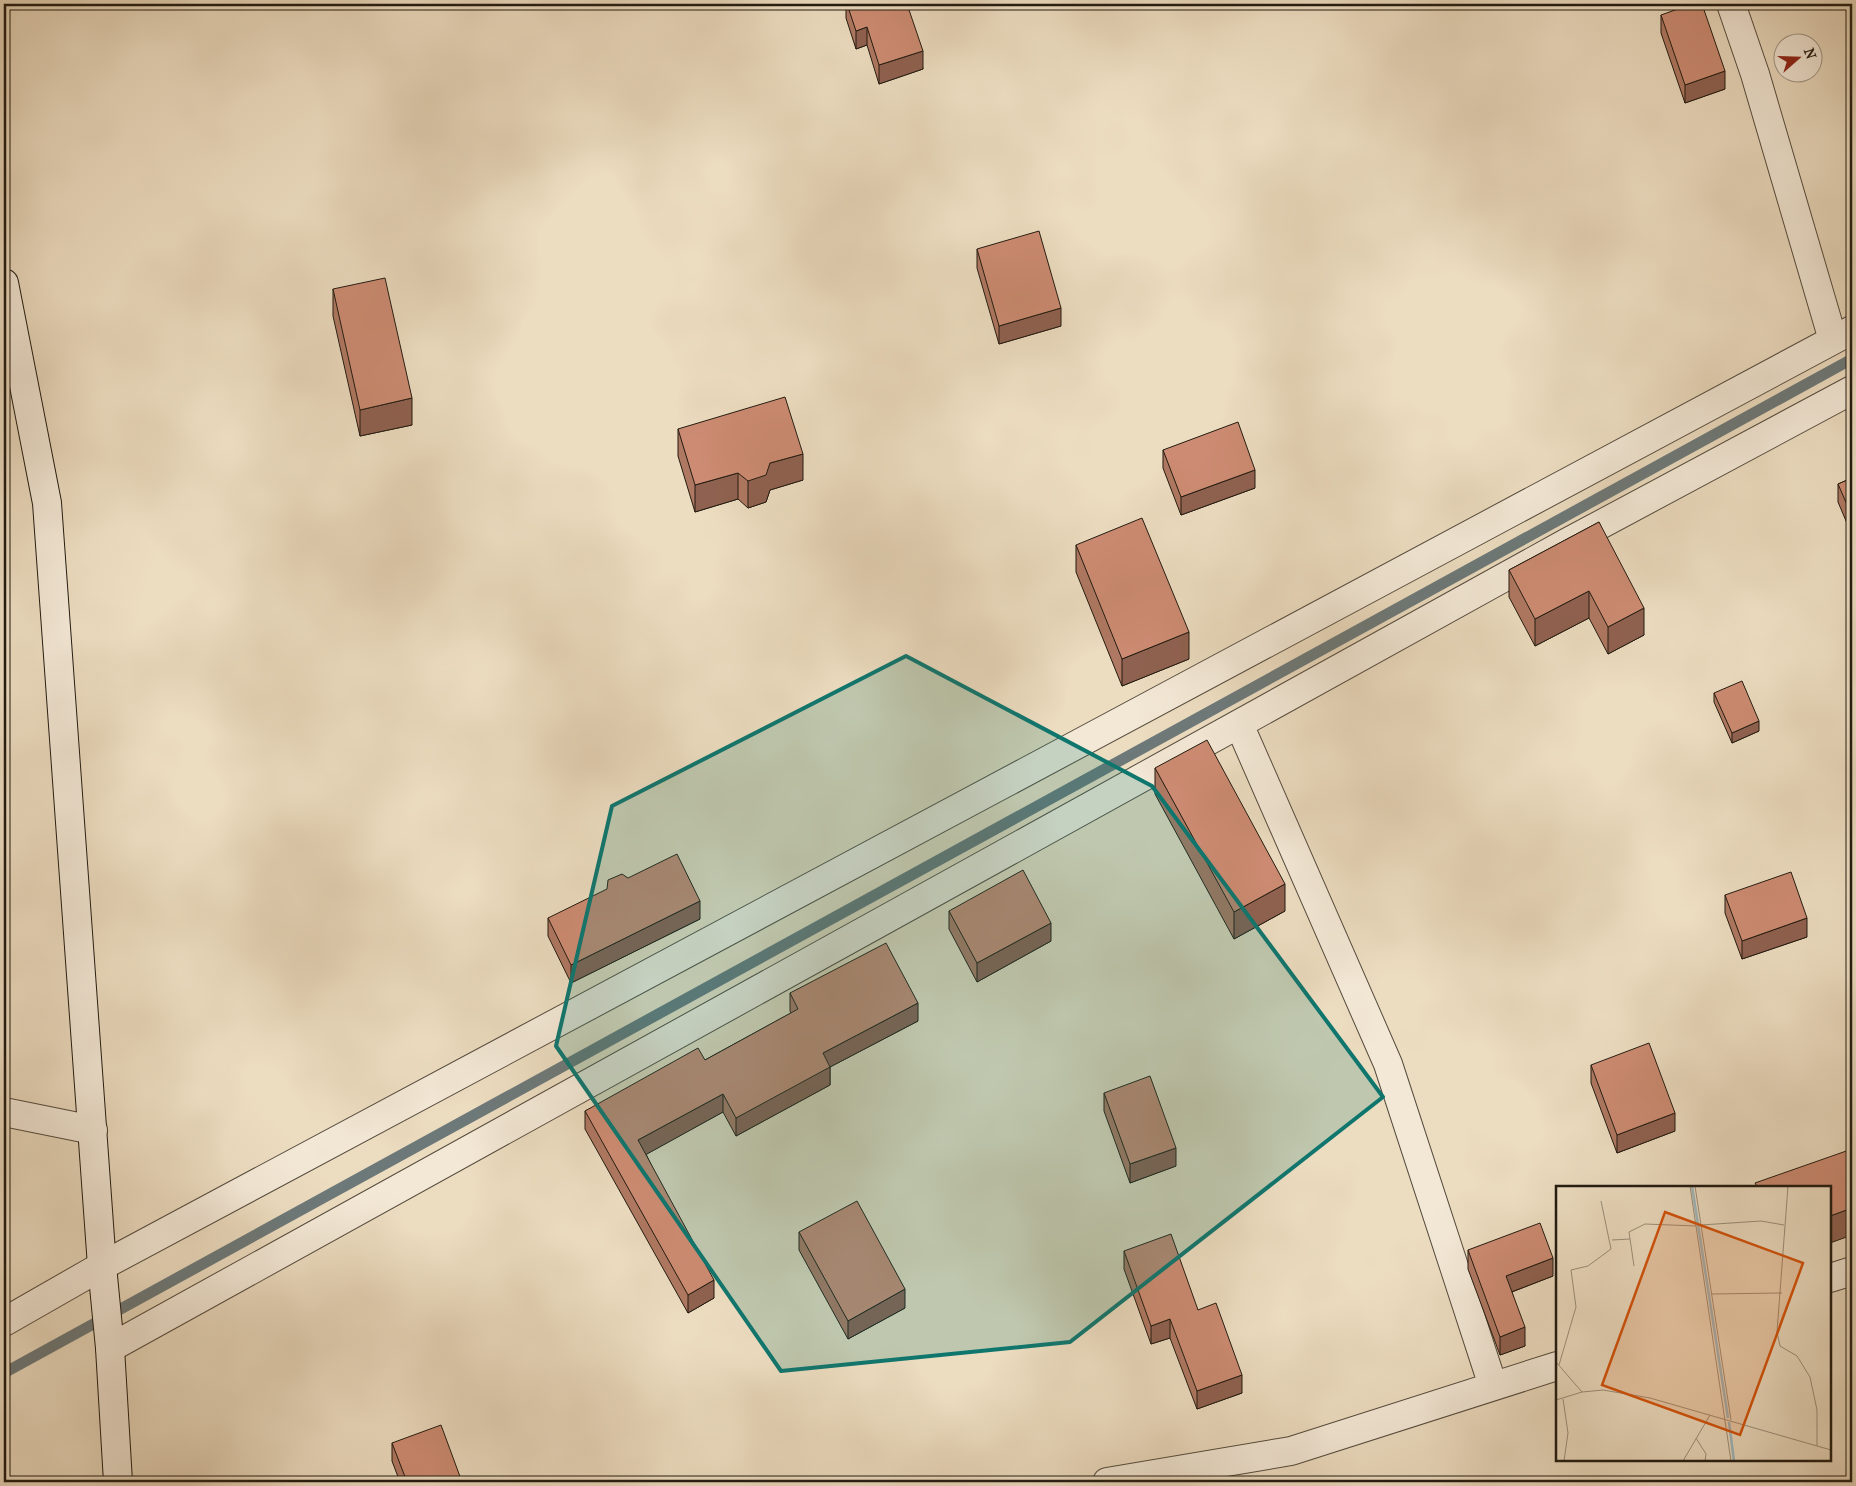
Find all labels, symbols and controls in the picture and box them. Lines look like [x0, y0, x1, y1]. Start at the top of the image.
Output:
north arrow [1774, 32, 1824, 82]
text: N [1800, 46, 1820, 62]
inset map [1556, 1186, 1831, 1461]

